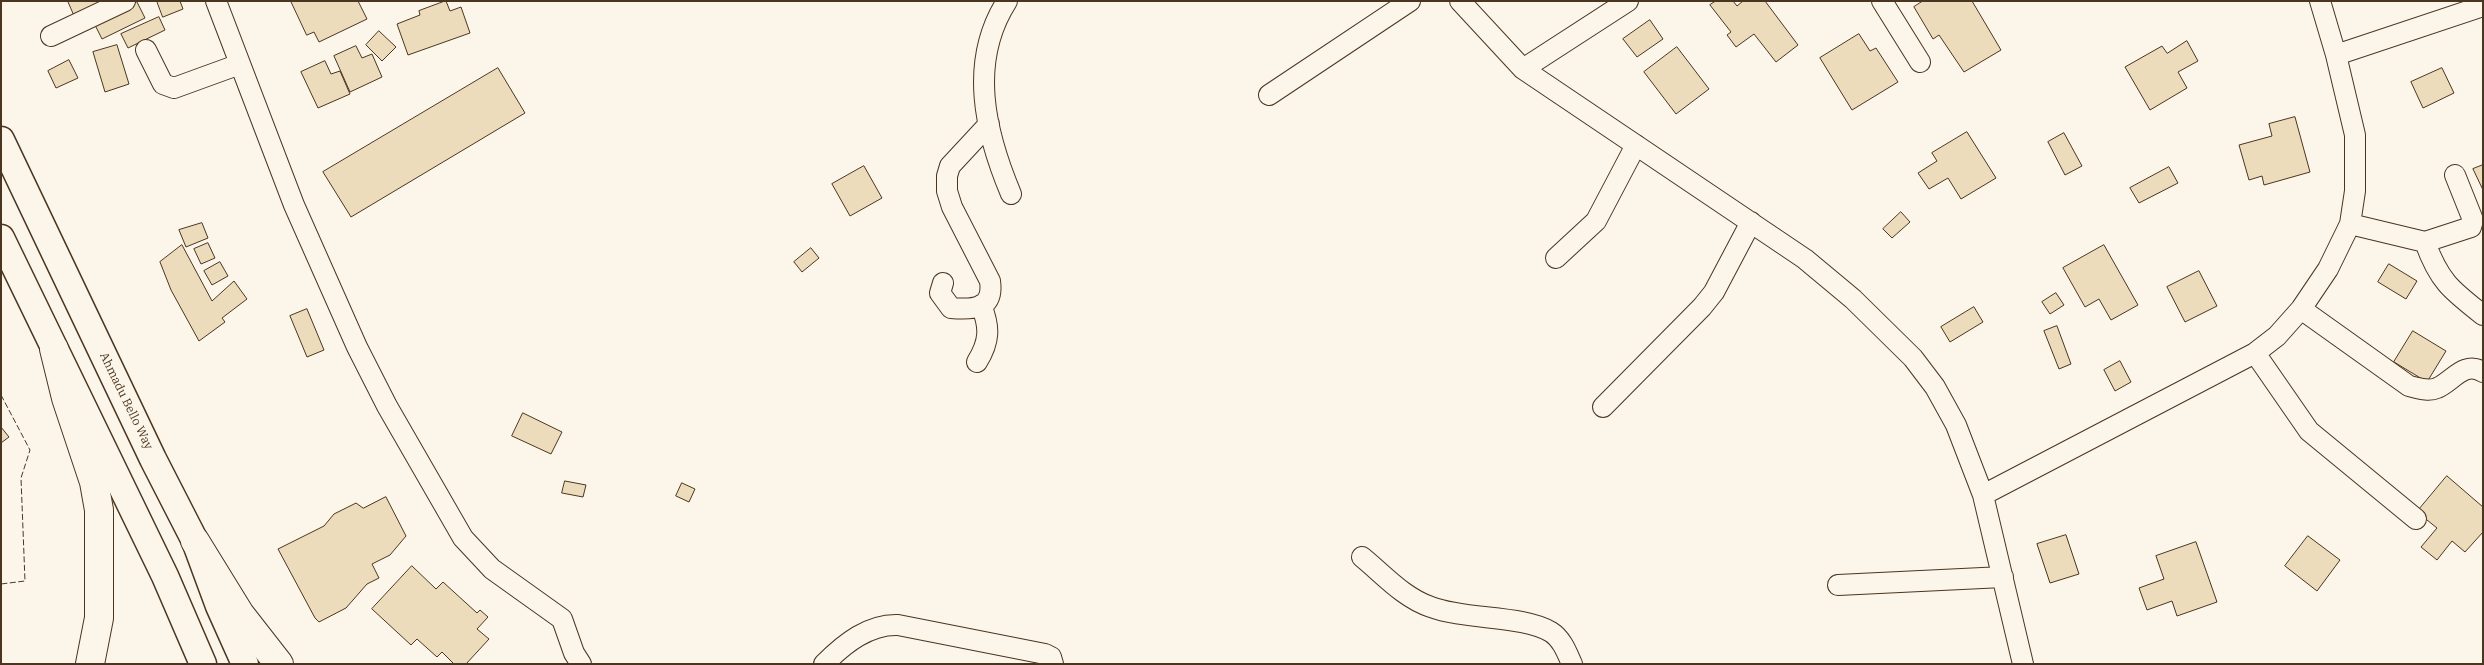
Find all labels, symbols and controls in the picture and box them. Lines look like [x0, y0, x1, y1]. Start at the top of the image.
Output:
street label: Ahmadu Bello Way [96, 350, 156, 452]

